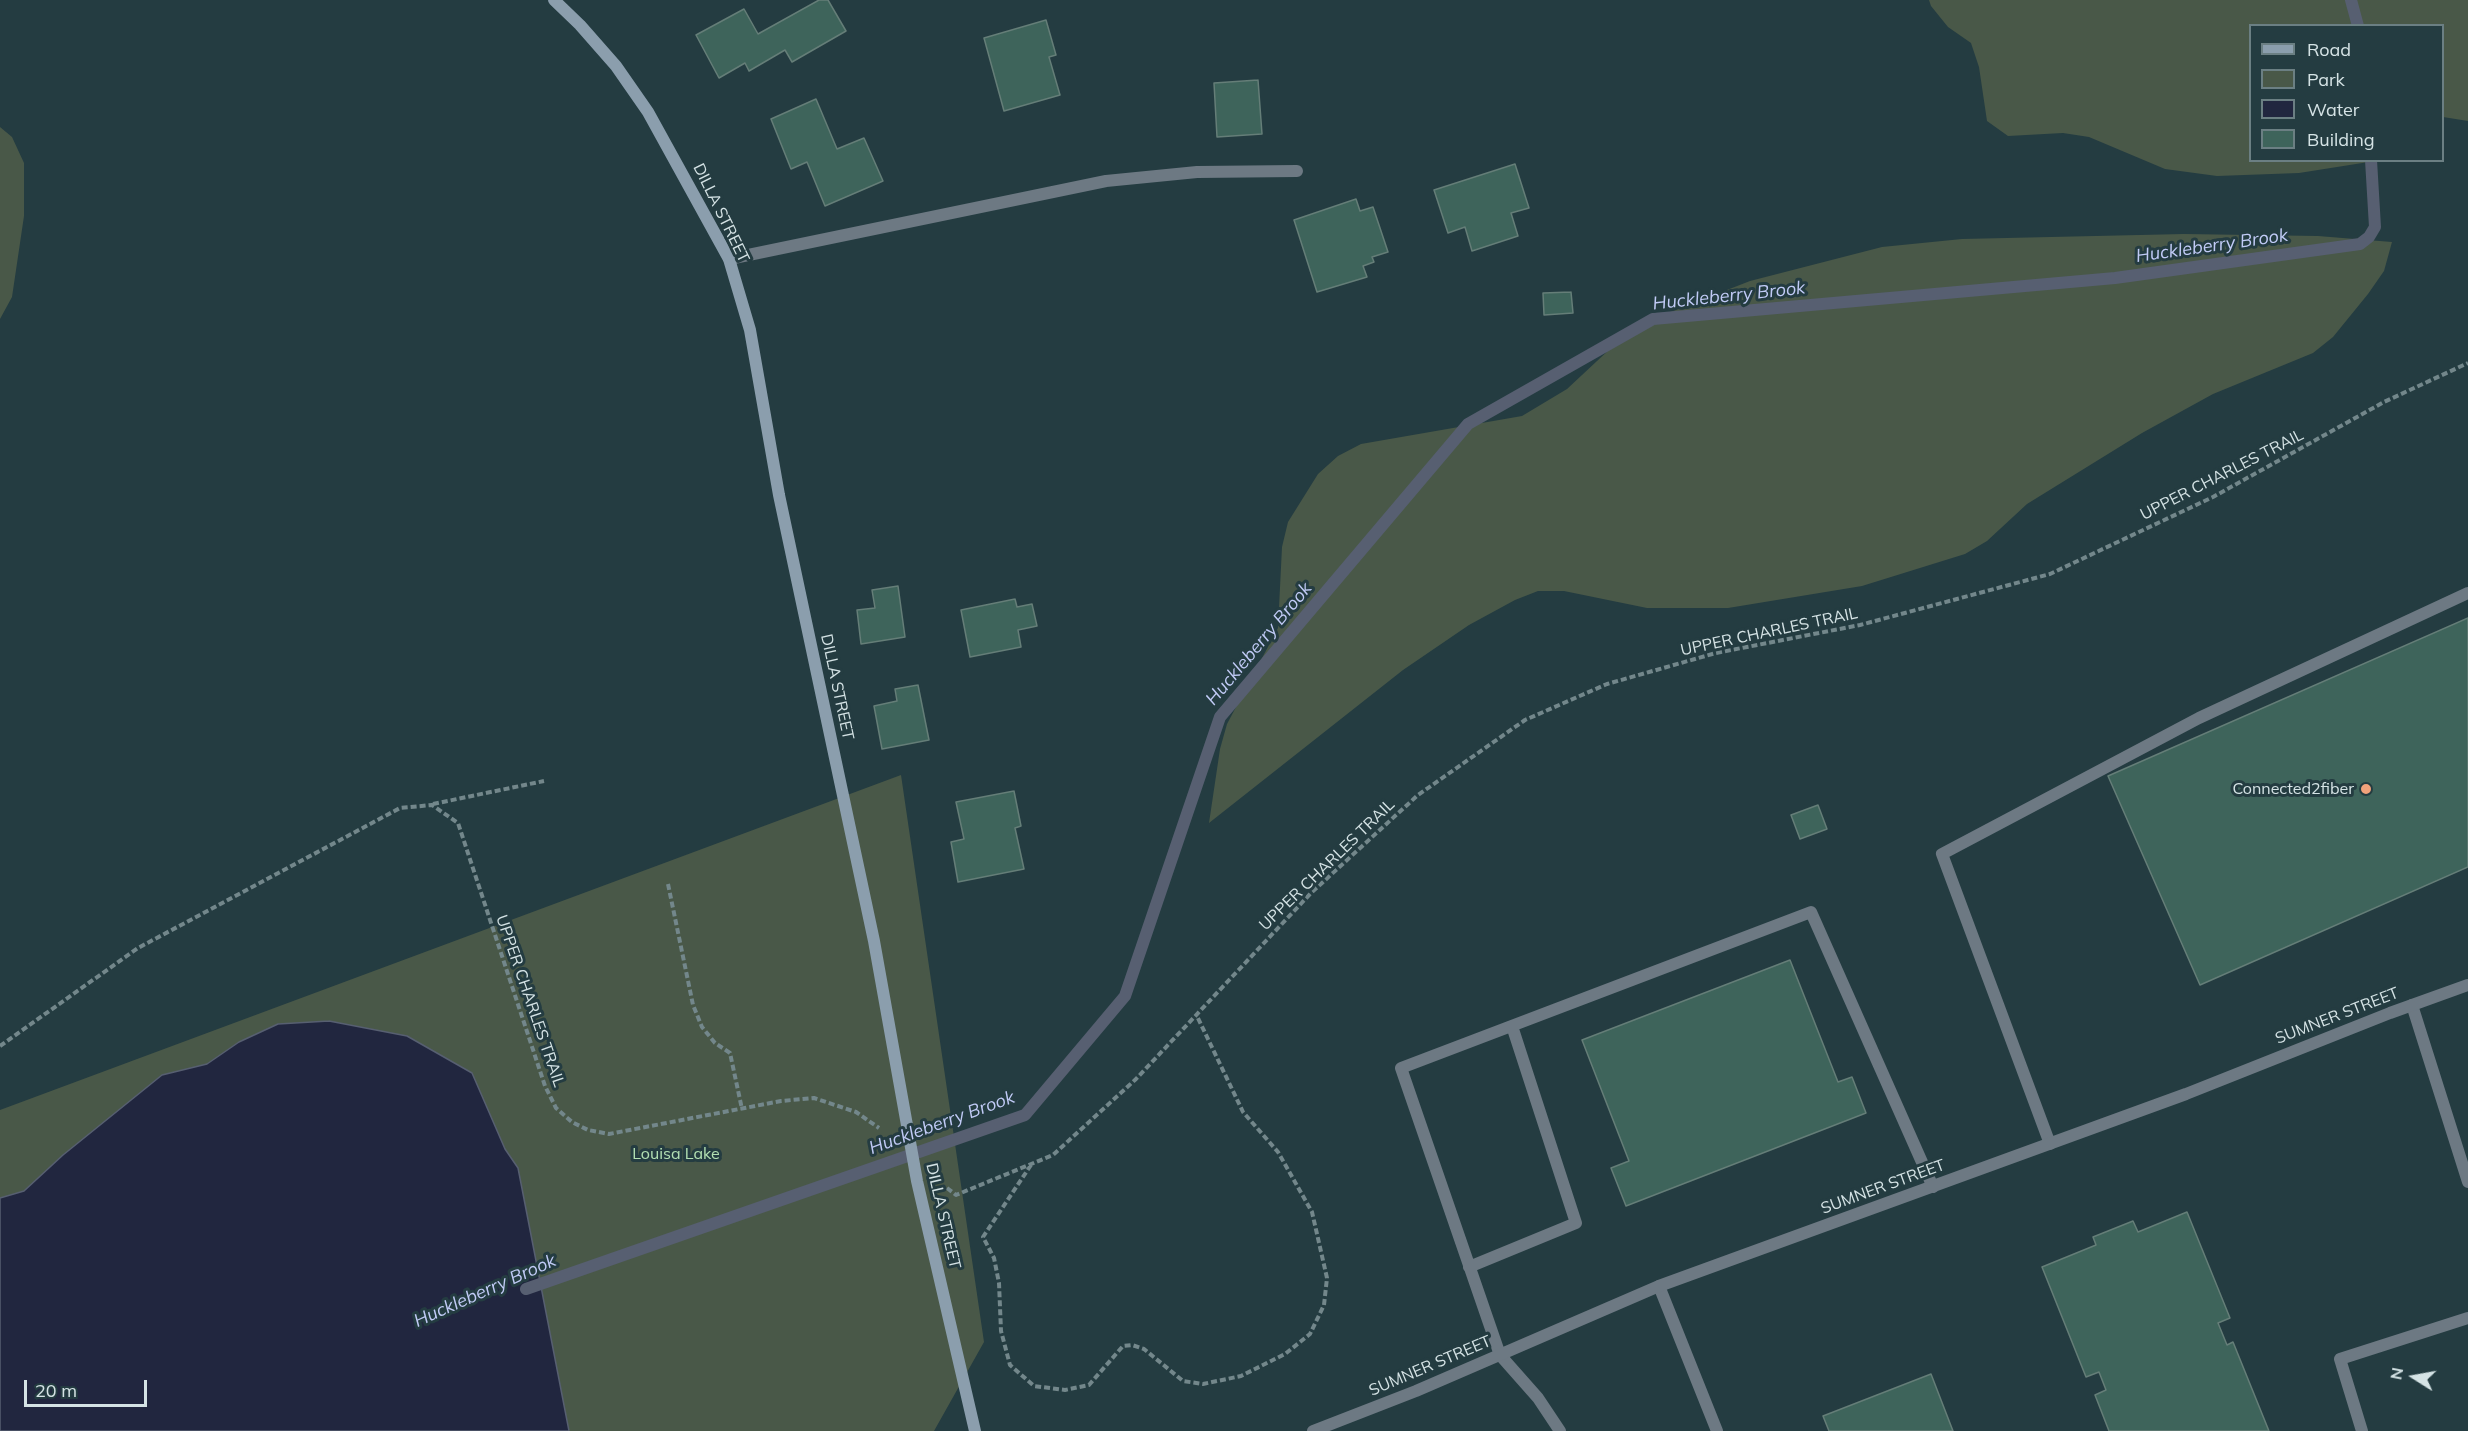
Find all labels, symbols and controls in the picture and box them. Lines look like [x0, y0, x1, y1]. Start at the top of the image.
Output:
legend [2249, 24, 2444, 162]
text: Road [2307, 38, 2351, 61]
text: Park [2307, 68, 2345, 91]
text: Water [2307, 98, 2359, 121]
text: Building [2307, 128, 2375, 151]
street label: DILLA STREET [689, 160, 753, 266]
water label: Huckleberry Brook [2135, 225, 2289, 267]
water label: Huckleberry Brook [1652, 277, 1806, 315]
street label: UPPER CHARLES TRAIL [2137, 425, 2307, 525]
water label: Huckleberry Brook [1201, 578, 1317, 710]
street label: UPPER CHARLES TRAIL [1679, 604, 1859, 660]
street label: DILLA STREET [816, 632, 858, 742]
place label: Connected2fiber [2232, 779, 2354, 799]
marker: Connected2fiber [2359, 782, 2373, 796]
street label: UPPER CHARLES TRAIL [1255, 795, 1399, 935]
street label: UPPER CHARLES TRAIL [492, 913, 568, 1089]
street label: SUMNER STREET [2273, 984, 2401, 1048]
water label: Huckleberry Brook [866, 1087, 1018, 1159]
park label: Louisa Lake [632, 1144, 720, 1164]
street label: SUMNER STREET [1818, 1156, 1948, 1218]
street label: DILLA STREET [922, 1161, 964, 1271]
water label: Huckleberry Brook [411, 1250, 559, 1332]
street label: SUMNER STREET [1366, 1332, 1494, 1400]
north arrow [2384, 1347, 2444, 1407]
text: N [2385, 1366, 2407, 1381]
scale bar [27, 1368, 150, 1406]
text: 20 m [35, 1379, 77, 1402]

